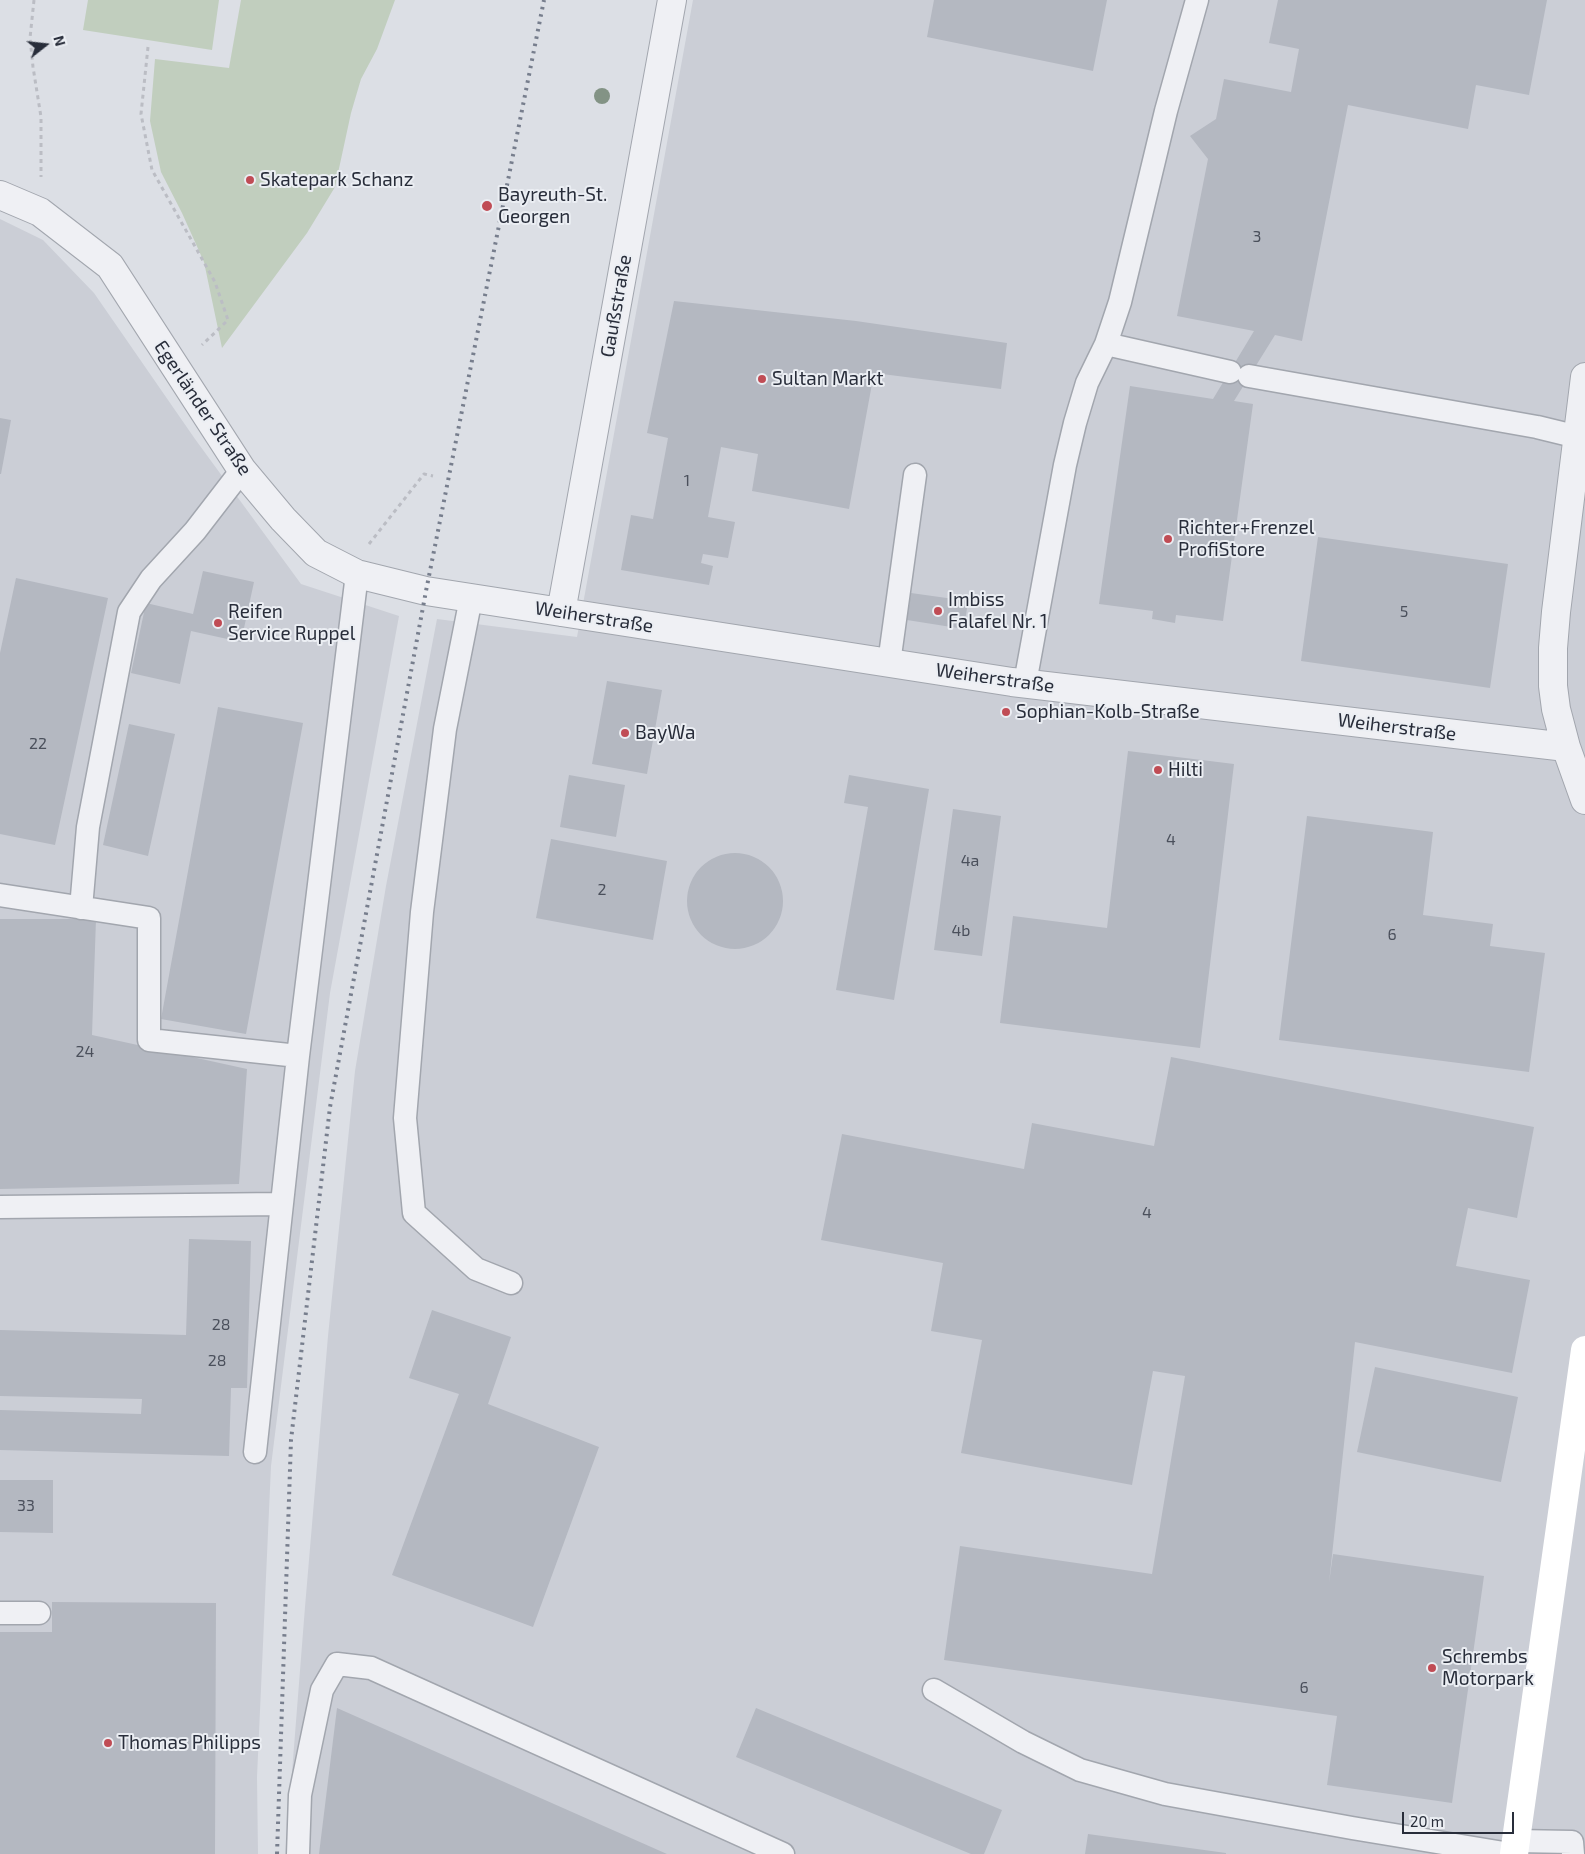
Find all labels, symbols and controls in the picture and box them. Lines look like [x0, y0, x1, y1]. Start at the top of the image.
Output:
north arrow [20, 20, 70, 70]
text: N [50, 34, 69, 48]
place label: Skatepark Schanz [260, 169, 413, 191]
marker: Skatepark Schanz [244, 174, 256, 186]
place label: Bayreuth-St. Georgen [498, 184, 607, 228]
marker: Bayreuth-St. Georgen [480, 199, 494, 213]
house number: 3 [1253, 227, 1261, 247]
street label: Gaußstraße [596, 253, 636, 359]
street label: Egerländer Straße [149, 336, 257, 480]
place label: Sultan Markt [772, 368, 884, 390]
marker: Sultan Markt [756, 373, 768, 385]
house number: 1 [684, 471, 690, 491]
place label: Richter+Frenzel ProfiStore [1178, 517, 1314, 561]
marker: Richter+Frenzel ProfiStore [1162, 533, 1174, 545]
place label: Imbiss Falafel Nr. 1 [948, 589, 1048, 633]
street label: Weiherstraße [533, 596, 655, 638]
place label: Reifen Service Ruppel [228, 601, 355, 645]
house number: 5 [1400, 602, 1408, 622]
marker: Imbiss Falafel Nr. 1 [932, 605, 944, 617]
marker: Reifen Service Ruppel [212, 617, 224, 629]
street label: Weiherstraße [934, 658, 1056, 698]
place label: Sophian-Kolb-Straße [1016, 701, 1200, 723]
marker: Sophian-Kolb-Straße [1000, 706, 1012, 718]
street label: Weiherstraße [1336, 708, 1458, 746]
place label: BayWa [635, 722, 695, 744]
marker: BayWa [619, 727, 631, 739]
house number: 22 [29, 734, 47, 754]
place label: Hilti [1168, 759, 1203, 781]
marker: Hilti [1152, 764, 1164, 776]
house number: 4 [1166, 830, 1176, 850]
house number: 4a [961, 851, 979, 871]
house number: 2 [598, 880, 606, 900]
house number: 4b [952, 921, 970, 941]
house number: 6 [1387, 925, 1397, 945]
house number: 24 [76, 1042, 94, 1062]
house number: 4 [1142, 1203, 1152, 1223]
house number: 28 [212, 1315, 230, 1335]
house number: 28 [208, 1351, 226, 1371]
house number: 33 [17, 1496, 35, 1516]
place label: Schrembs Motorpark [1442, 1646, 1534, 1690]
marker: Schrembs Motorpark [1426, 1662, 1438, 1674]
house number: 6 [1299, 1678, 1309, 1698]
place label: Thomas Philipps [118, 1732, 261, 1754]
marker: Thomas Philipps [102, 1737, 114, 1749]
scale bar [1405, 1802, 1518, 1834]
text: 20 m [1410, 1812, 1444, 1830]

